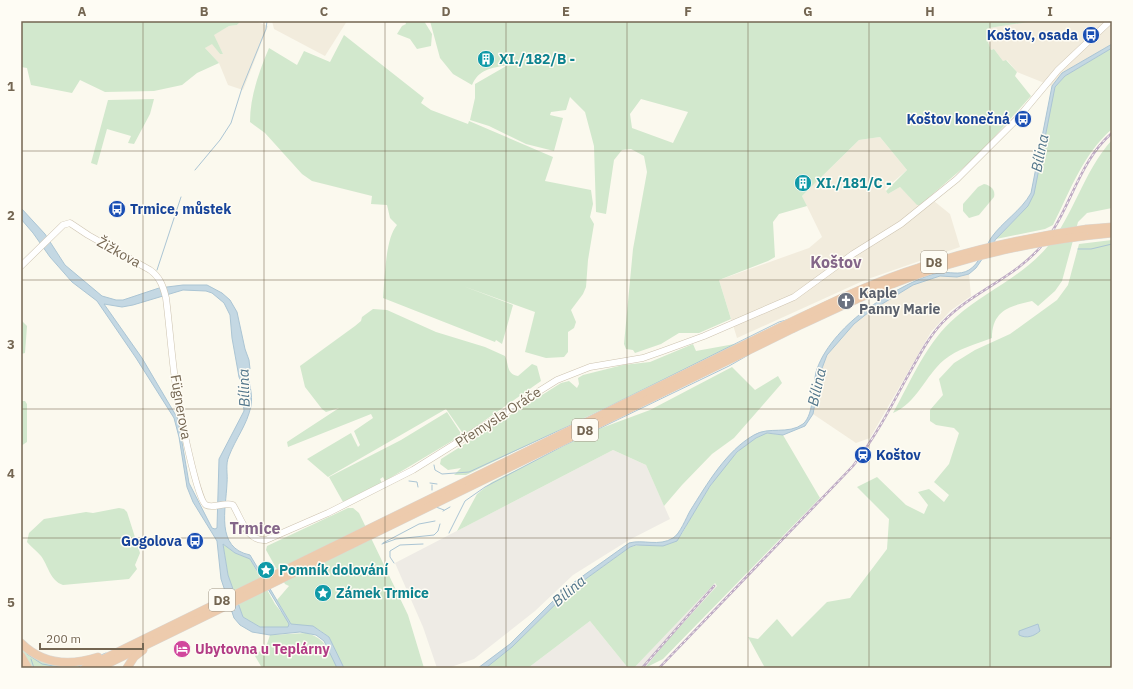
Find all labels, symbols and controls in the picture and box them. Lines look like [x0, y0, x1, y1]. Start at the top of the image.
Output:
text: A [78, 3, 87, 20]
text: B [200, 3, 209, 20]
text: C [320, 3, 329, 20]
text: D [441, 3, 451, 20]
text: E [562, 3, 570, 20]
text: F [684, 3, 692, 20]
text: G [803, 3, 813, 20]
text: H [925, 3, 935, 20]
text: I [1047, 3, 1053, 20]
bus stop icon: Koštov, osada [1081, 25, 1101, 45]
place label: Koštov, osada [987, 26, 1078, 44]
building icon: XI./182/B - [476, 49, 496, 69]
place label: XI./182/B - [499, 50, 575, 68]
text: 1 [7, 78, 15, 95]
bus stop icon: Koštov konečná [1013, 109, 1033, 129]
place label: Koštov konečná [906, 110, 1010, 128]
water label: Bílina [1027, 132, 1053, 174]
building icon: XI./181/C - [793, 173, 813, 193]
place label: XI./181/C - [816, 174, 892, 192]
bus stop icon: Trmice, můstek [107, 199, 127, 219]
place label: Trmice, můstek [130, 200, 232, 218]
text: 2 [7, 207, 15, 224]
street label: Žižkova [94, 232, 145, 272]
road number: D8 [921, 251, 947, 273]
district label: Koštov [810, 252, 862, 272]
place label: Kaple Panny Marie [859, 284, 940, 318]
church icon: Kaple Panny Marie [836, 291, 856, 311]
text: 3 [7, 336, 15, 353]
water label: Bílina [803, 366, 830, 408]
water label: Bílina [233, 368, 254, 408]
street label: Fügnerova [166, 373, 196, 441]
street label: Přemysla Oráče [452, 382, 545, 451]
road number: D8 [572, 419, 598, 441]
station icon: Koštov [853, 445, 873, 465]
place label: Koštov [876, 446, 921, 464]
text: 4 [7, 465, 15, 482]
district label: Trmice [229, 518, 281, 538]
bus stop icon: Gogolova [185, 531, 205, 551]
place label: Gogolova [121, 532, 182, 550]
place icon: Pomník dolování [256, 560, 276, 580]
place label: Pomník dolování [279, 561, 389, 579]
water label: Bílina [548, 571, 590, 610]
place icon: Zámek Trmice [313, 583, 333, 603]
place label: Zámek Trmice [336, 584, 429, 602]
road number: D8 [209, 589, 235, 611]
text: 5 [7, 594, 15, 611]
scale bar [40, 625, 143, 651]
text: 200 m [46, 631, 81, 646]
hotel icon: Ubytovna u Teplárny [172, 639, 192, 659]
place label: Ubytovna u Teplárny [195, 640, 330, 658]

